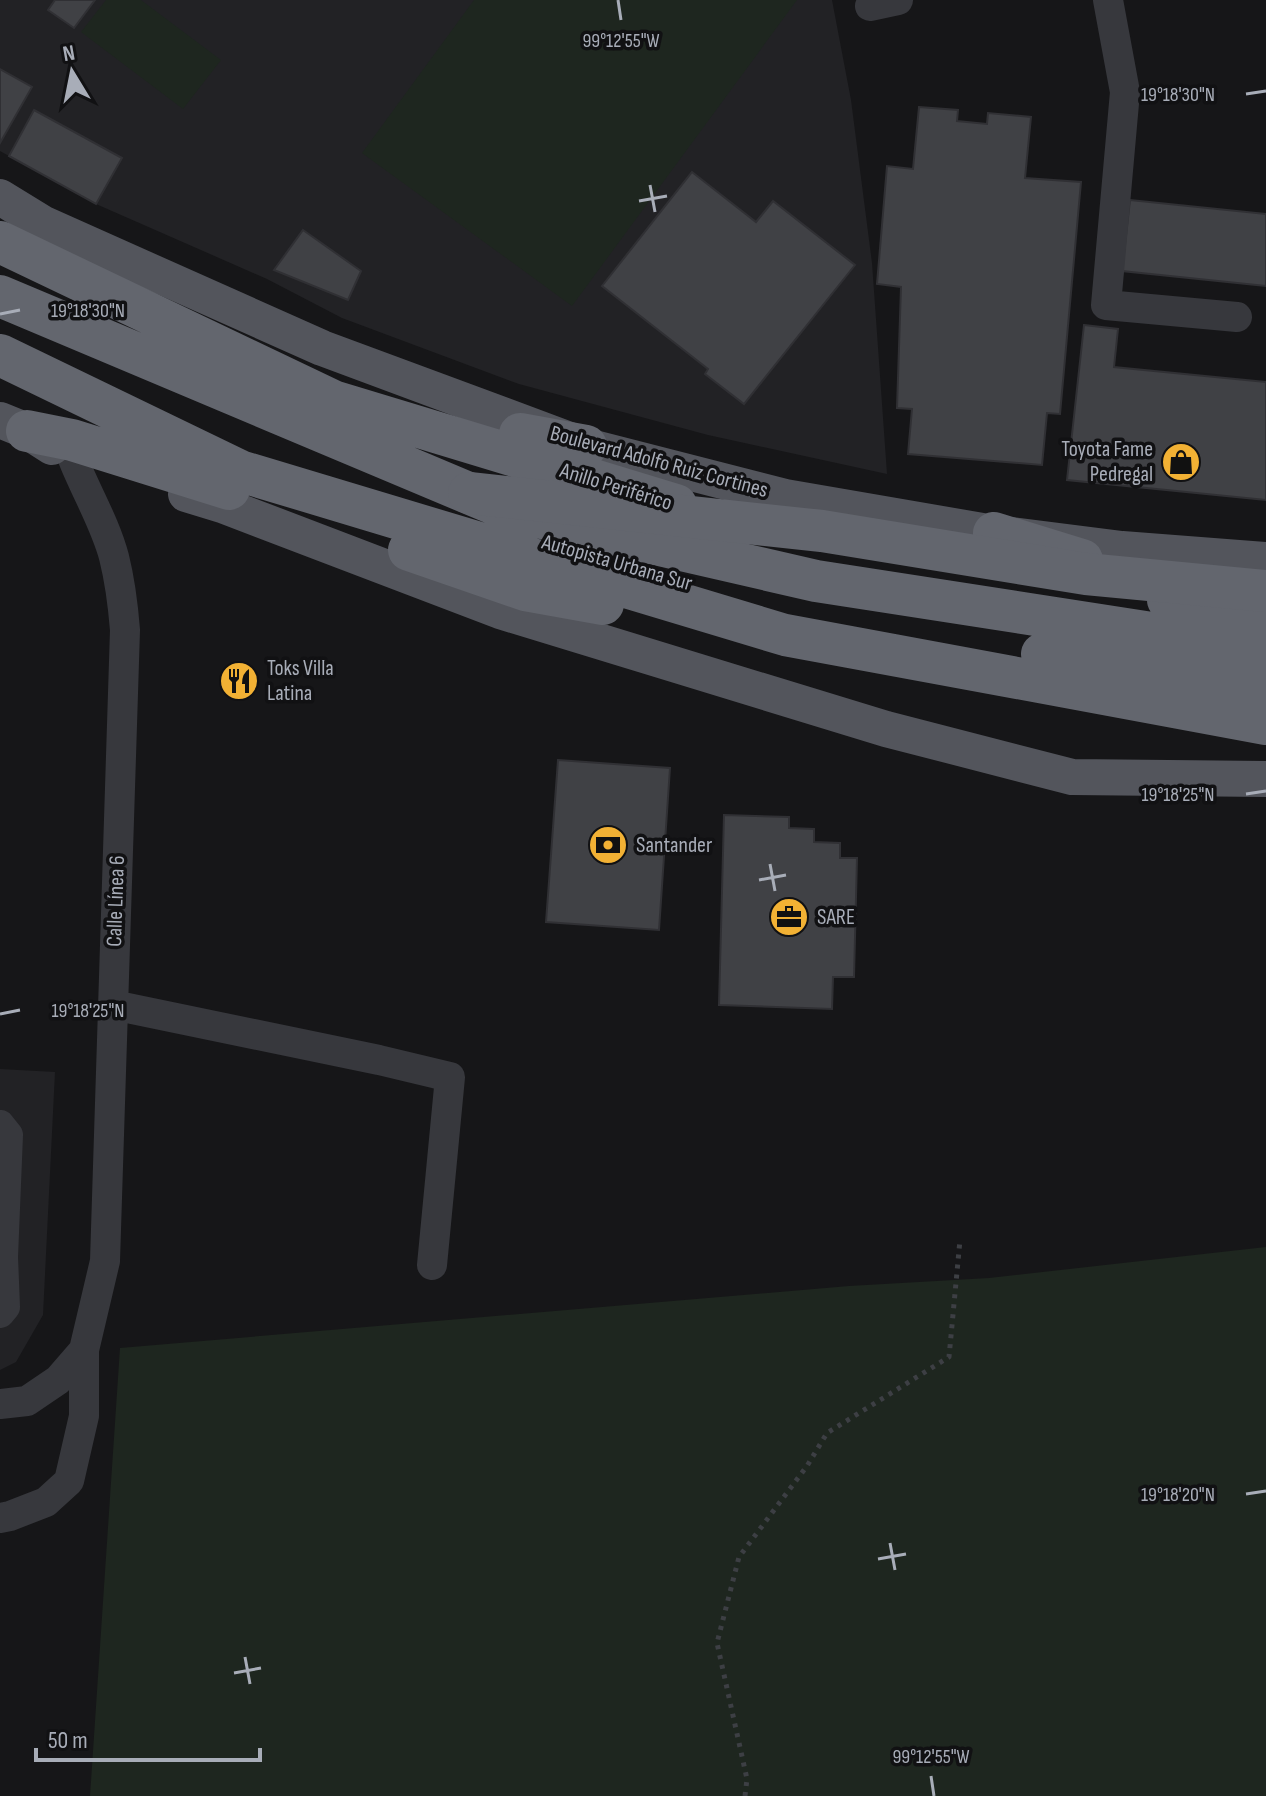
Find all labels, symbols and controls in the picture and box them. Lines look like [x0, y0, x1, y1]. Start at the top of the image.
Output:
text: 99°12'55"W [582, 29, 660, 53]
north arrow [32, 32, 112, 112]
text: N [61, 39, 77, 68]
text: 19°18'30"N [1141, 83, 1215, 107]
text: 19°18'30"N [51, 299, 125, 323]
street label: Boulevard Adolfo Ruiz Cortines [547, 420, 771, 504]
place label: Toyota Fame Pedregal [1061, 436, 1153, 488]
shop icon: Toyota Fame Pedregal [1160, 441, 1202, 483]
street label: Anillo Periférico [556, 457, 675, 517]
street label: Autopista Urbana Sur [538, 528, 695, 597]
place label: Toks Villa Latina [267, 655, 334, 707]
restaurant icon: Toks Villa Latina [218, 660, 260, 702]
text: 19°18'25"N [1142, 783, 1214, 807]
bank icon: Santander [587, 824, 629, 866]
place label: Santander [636, 832, 712, 859]
street label: Calle Línea 6 [101, 855, 131, 947]
office icon: SARE [768, 896, 810, 938]
place label: SARE [817, 904, 855, 931]
text: 19°18'25"N [52, 999, 124, 1023]
text: 19°18'20"N [1141, 1483, 1215, 1507]
scale bar [36, 1712, 260, 1762]
text: 50 m [48, 1726, 88, 1755]
text: 99°12'55"W [892, 1745, 970, 1769]

